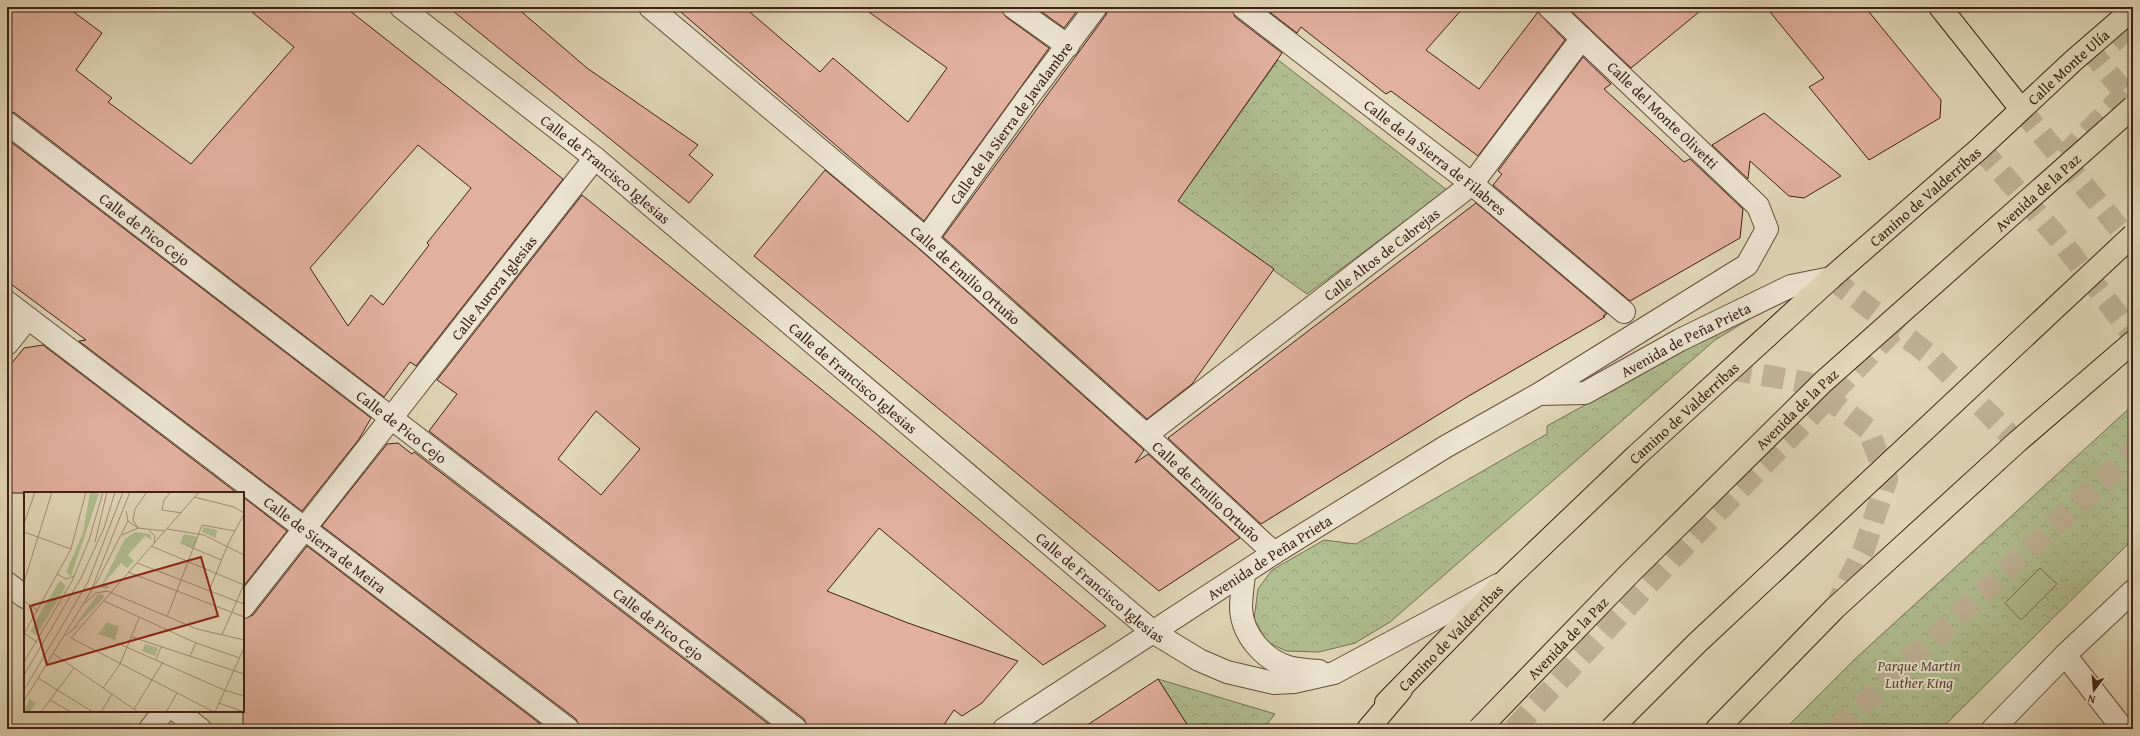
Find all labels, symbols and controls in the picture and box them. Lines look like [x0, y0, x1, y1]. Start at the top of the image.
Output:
street label: Calle Monte Ulía [2022, 24, 2113, 109]
street label: Calle de la Sierra de Javalambre [944, 37, 1077, 208]
street label: Calle del Monte Olivetti [1603, 56, 1723, 174]
street label: Calle de la Sierra de Filabres [1360, 94, 1511, 220]
street label: Calle de Francisco Iglesias [536, 109, 675, 228]
street label: Camino de Valderribas [1864, 141, 1985, 251]
street label: Avenida de la Paz [1990, 148, 2085, 236]
street label: Calle de Pico Cejo [95, 187, 195, 271]
street label: Calle Altos de Cabrejas [1319, 202, 1444, 305]
street label: Calle de Emilio Ortuño [906, 220, 1026, 329]
street label: Calle Aurora Iglesias [446, 231, 541, 344]
street label: Avenida de Peña Prieta [1617, 297, 1754, 382]
street label: Calle de Francisco Iglesias [785, 317, 922, 438]
street label: Camino de Valderribas [1624, 357, 1743, 468]
street label: Avenida de la Paz [1750, 363, 1843, 454]
street label: Calle de Pico Cejo [352, 385, 452, 468]
street label: Calle de Emilio Ortuño [1148, 436, 1266, 547]
street label: Calle de Sierra de Meira [260, 491, 391, 598]
inset map [24, 492, 244, 712]
street label: Avenida de Peña Prieta [1203, 509, 1335, 605]
street label: Calle de Francisco Iglesias [1032, 527, 1169, 647]
street label: Camino de Valderribas [1393, 579, 1507, 695]
street label: Calle de Pico Cejo [609, 582, 709, 666]
street label: Avenida de la Paz [1522, 591, 1613, 684]
park label: Parque Martin Luther King [1876, 655, 1961, 693]
north arrow [2074, 670, 2114, 710]
text: N [2085, 691, 2097, 708]

